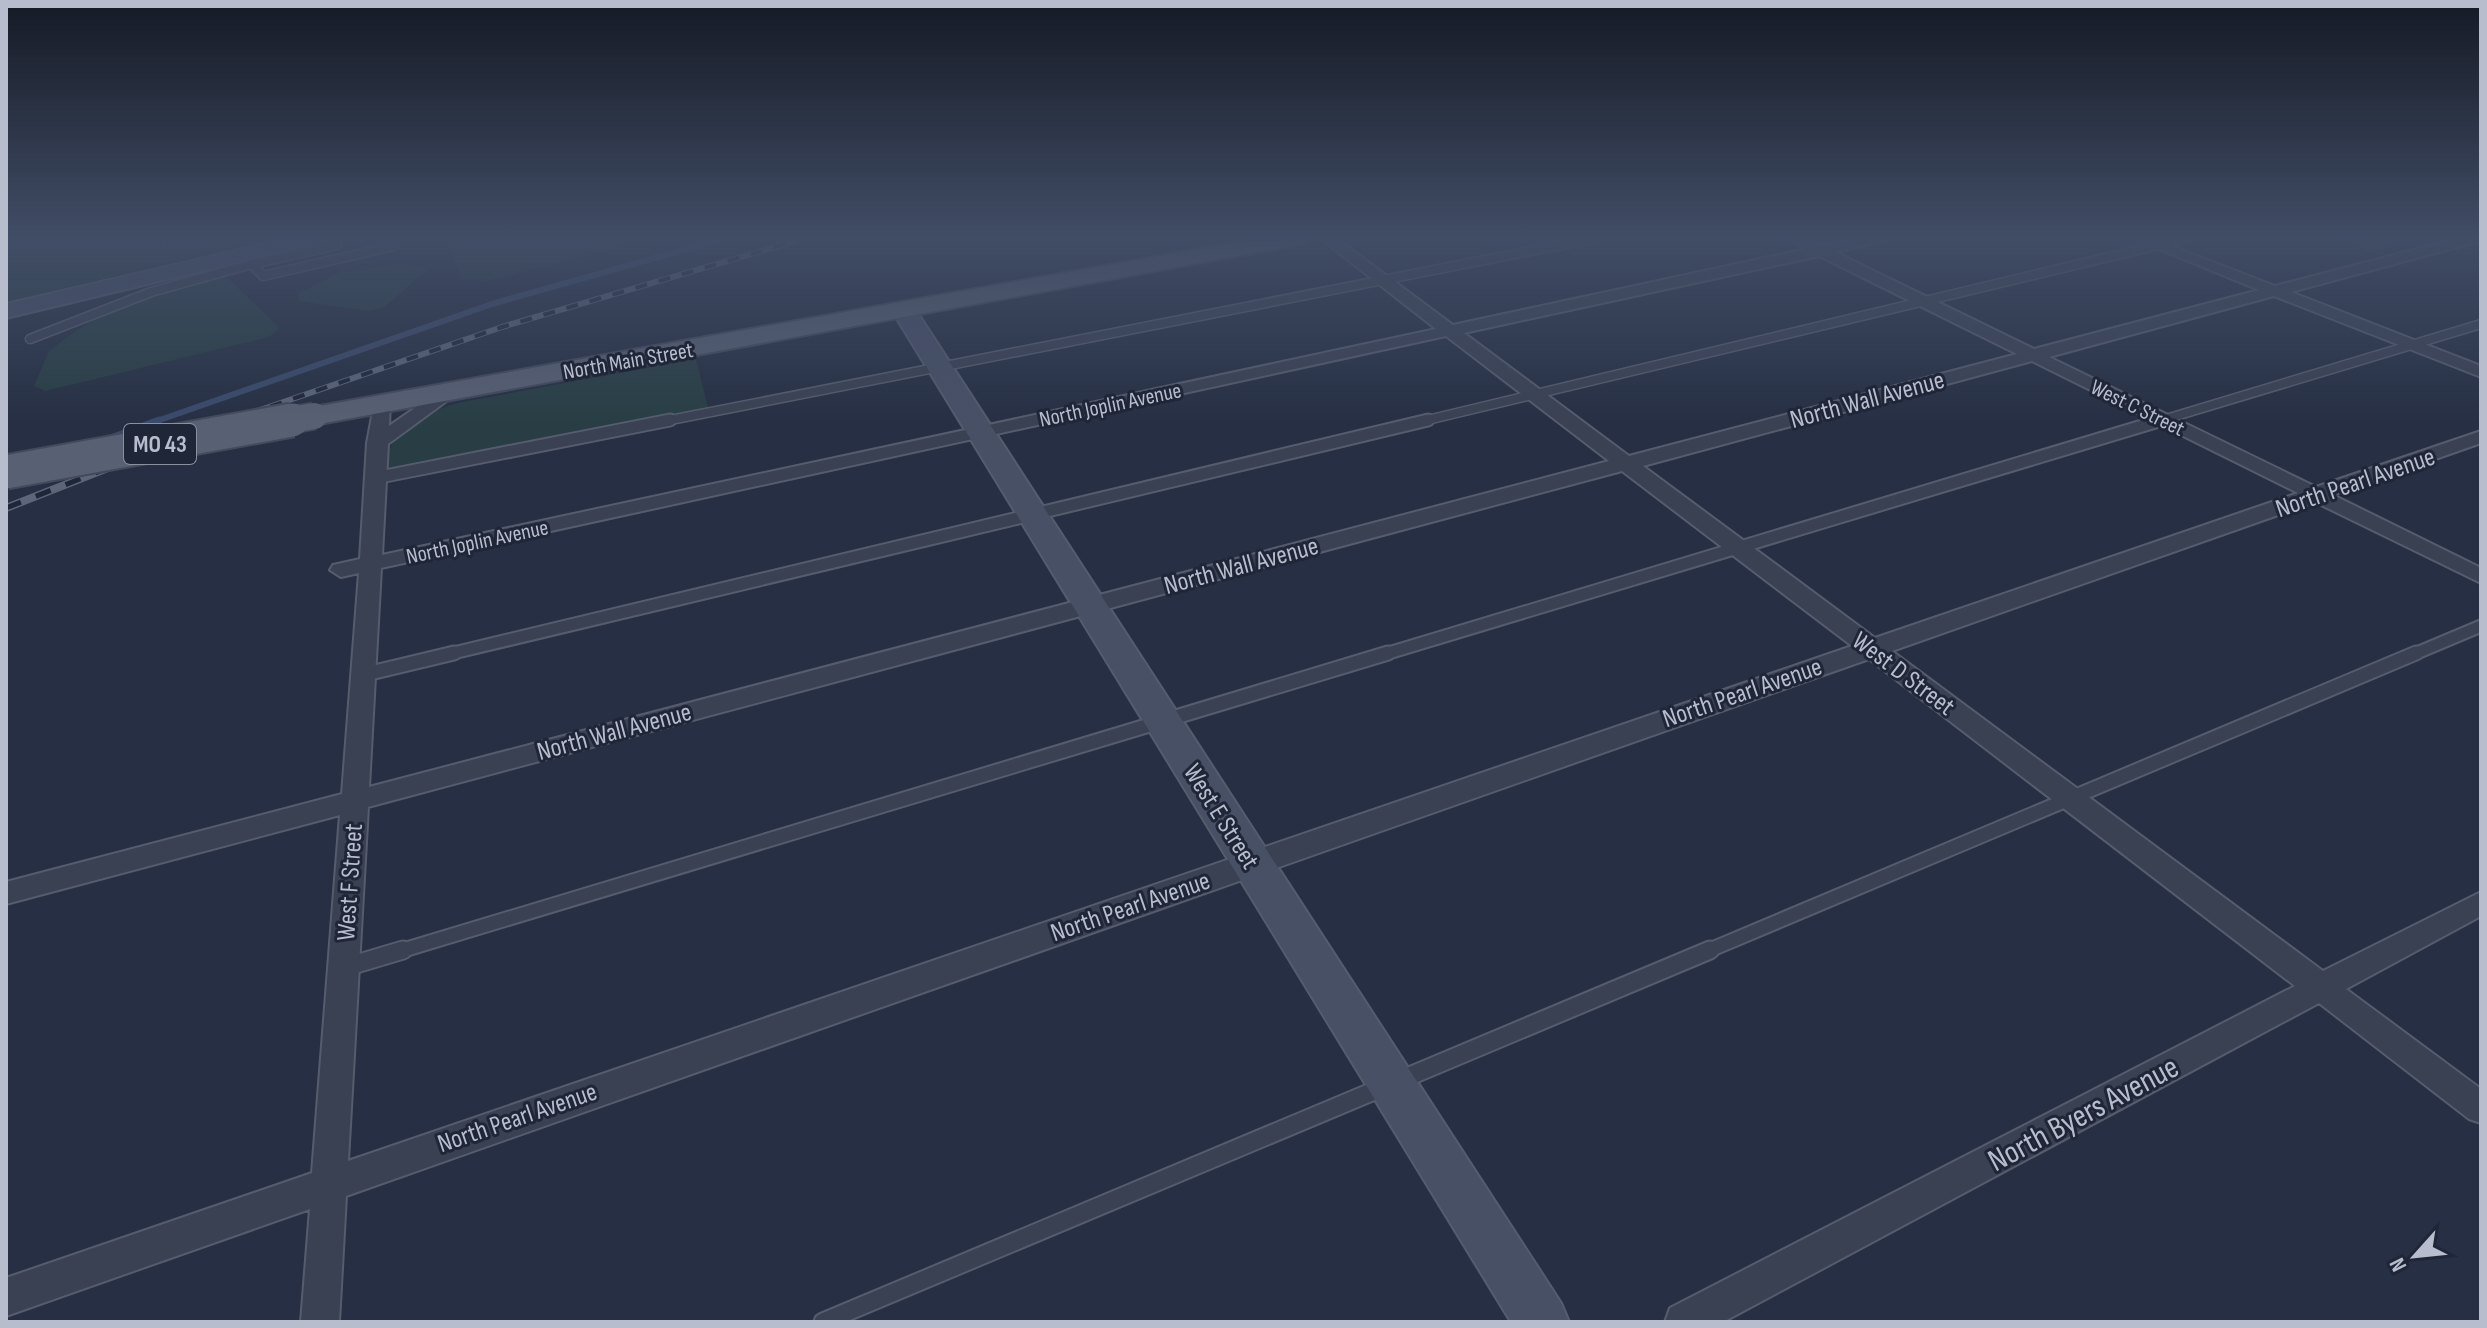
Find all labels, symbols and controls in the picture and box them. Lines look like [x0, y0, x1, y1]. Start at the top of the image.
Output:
street label: North Main Street [561, 337, 696, 386]
street label: North Wall Avenue [1787, 365, 1948, 436]
street label: West C Street [2086, 374, 2189, 443]
street label: North Joplin Avenue [1037, 377, 1184, 434]
road number: MO 43 [124, 424, 196, 464]
street label: North Pearl Avenue [2272, 442, 2439, 525]
street label: North Joplin Avenue [404, 514, 551, 571]
street label: North Wall Avenue [1161, 531, 1322, 602]
street label: West D Street [1846, 626, 1960, 723]
street label: North Pearl Avenue [1659, 652, 1826, 735]
street label: North Wall Avenue [534, 697, 695, 768]
street label: West E Street [1176, 759, 1265, 875]
street label: West F Street [331, 822, 370, 942]
street label: North Pearl Avenue [1047, 866, 1214, 949]
street label: North Byers Avenue [1982, 1048, 2186, 1181]
street label: North Pearl Avenue [434, 1077, 601, 1160]
north arrow [2375, 1216, 2455, 1296]
text: N [2384, 1253, 2413, 1276]

